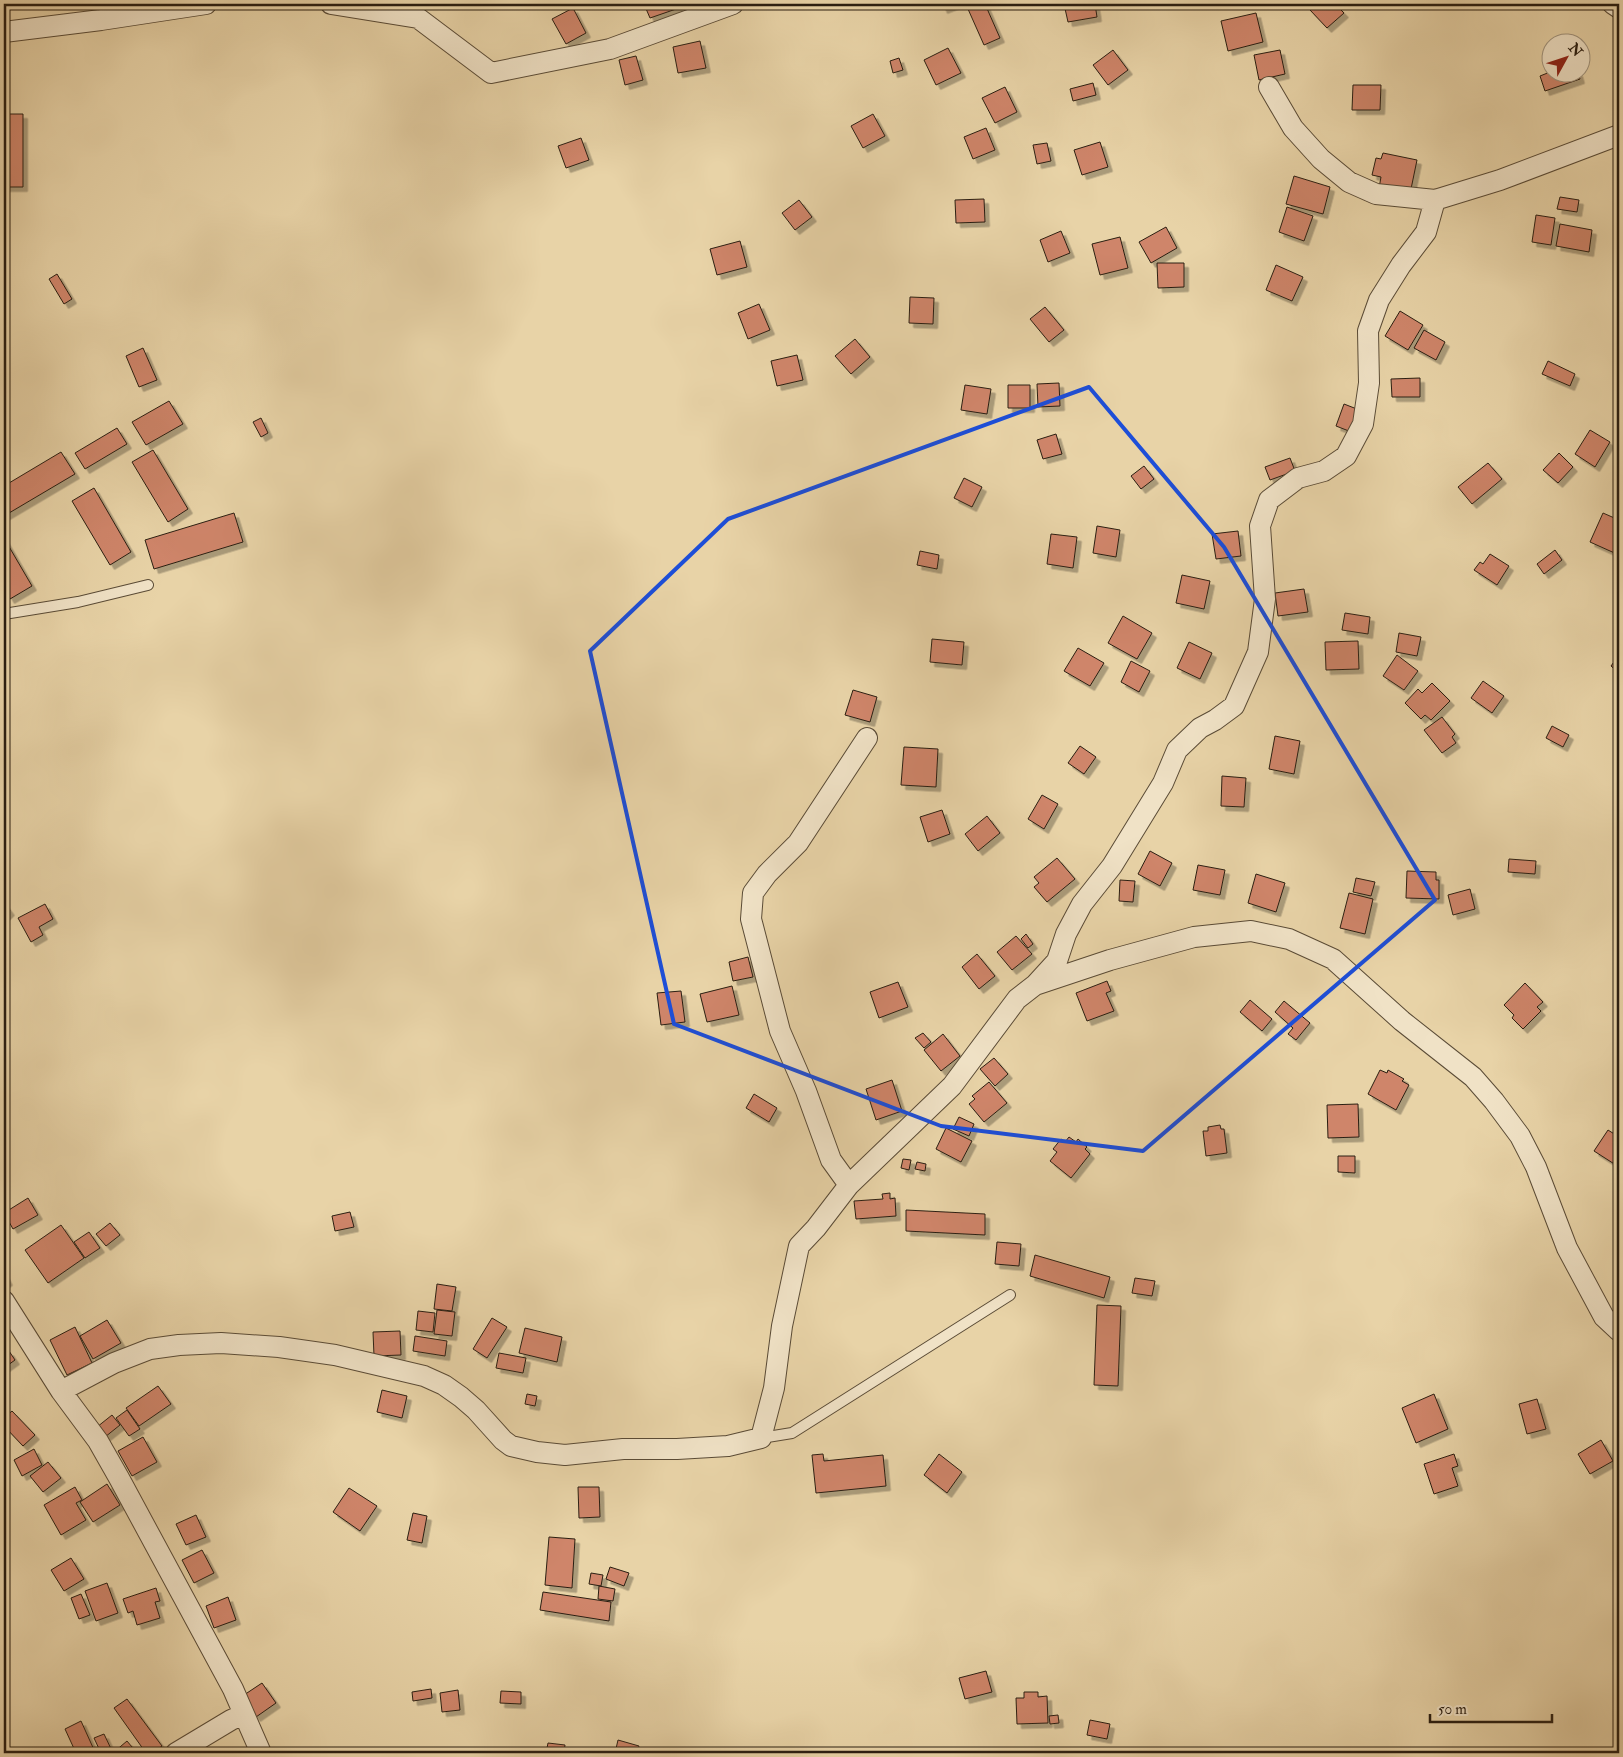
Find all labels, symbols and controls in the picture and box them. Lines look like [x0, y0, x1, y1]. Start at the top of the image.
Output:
north arrow [1540, 32, 1590, 82]
text: N [1564, 39, 1586, 61]
scale bar [1430, 1692, 1553, 1724]
text: 50 m [1438, 1700, 1467, 1719]

